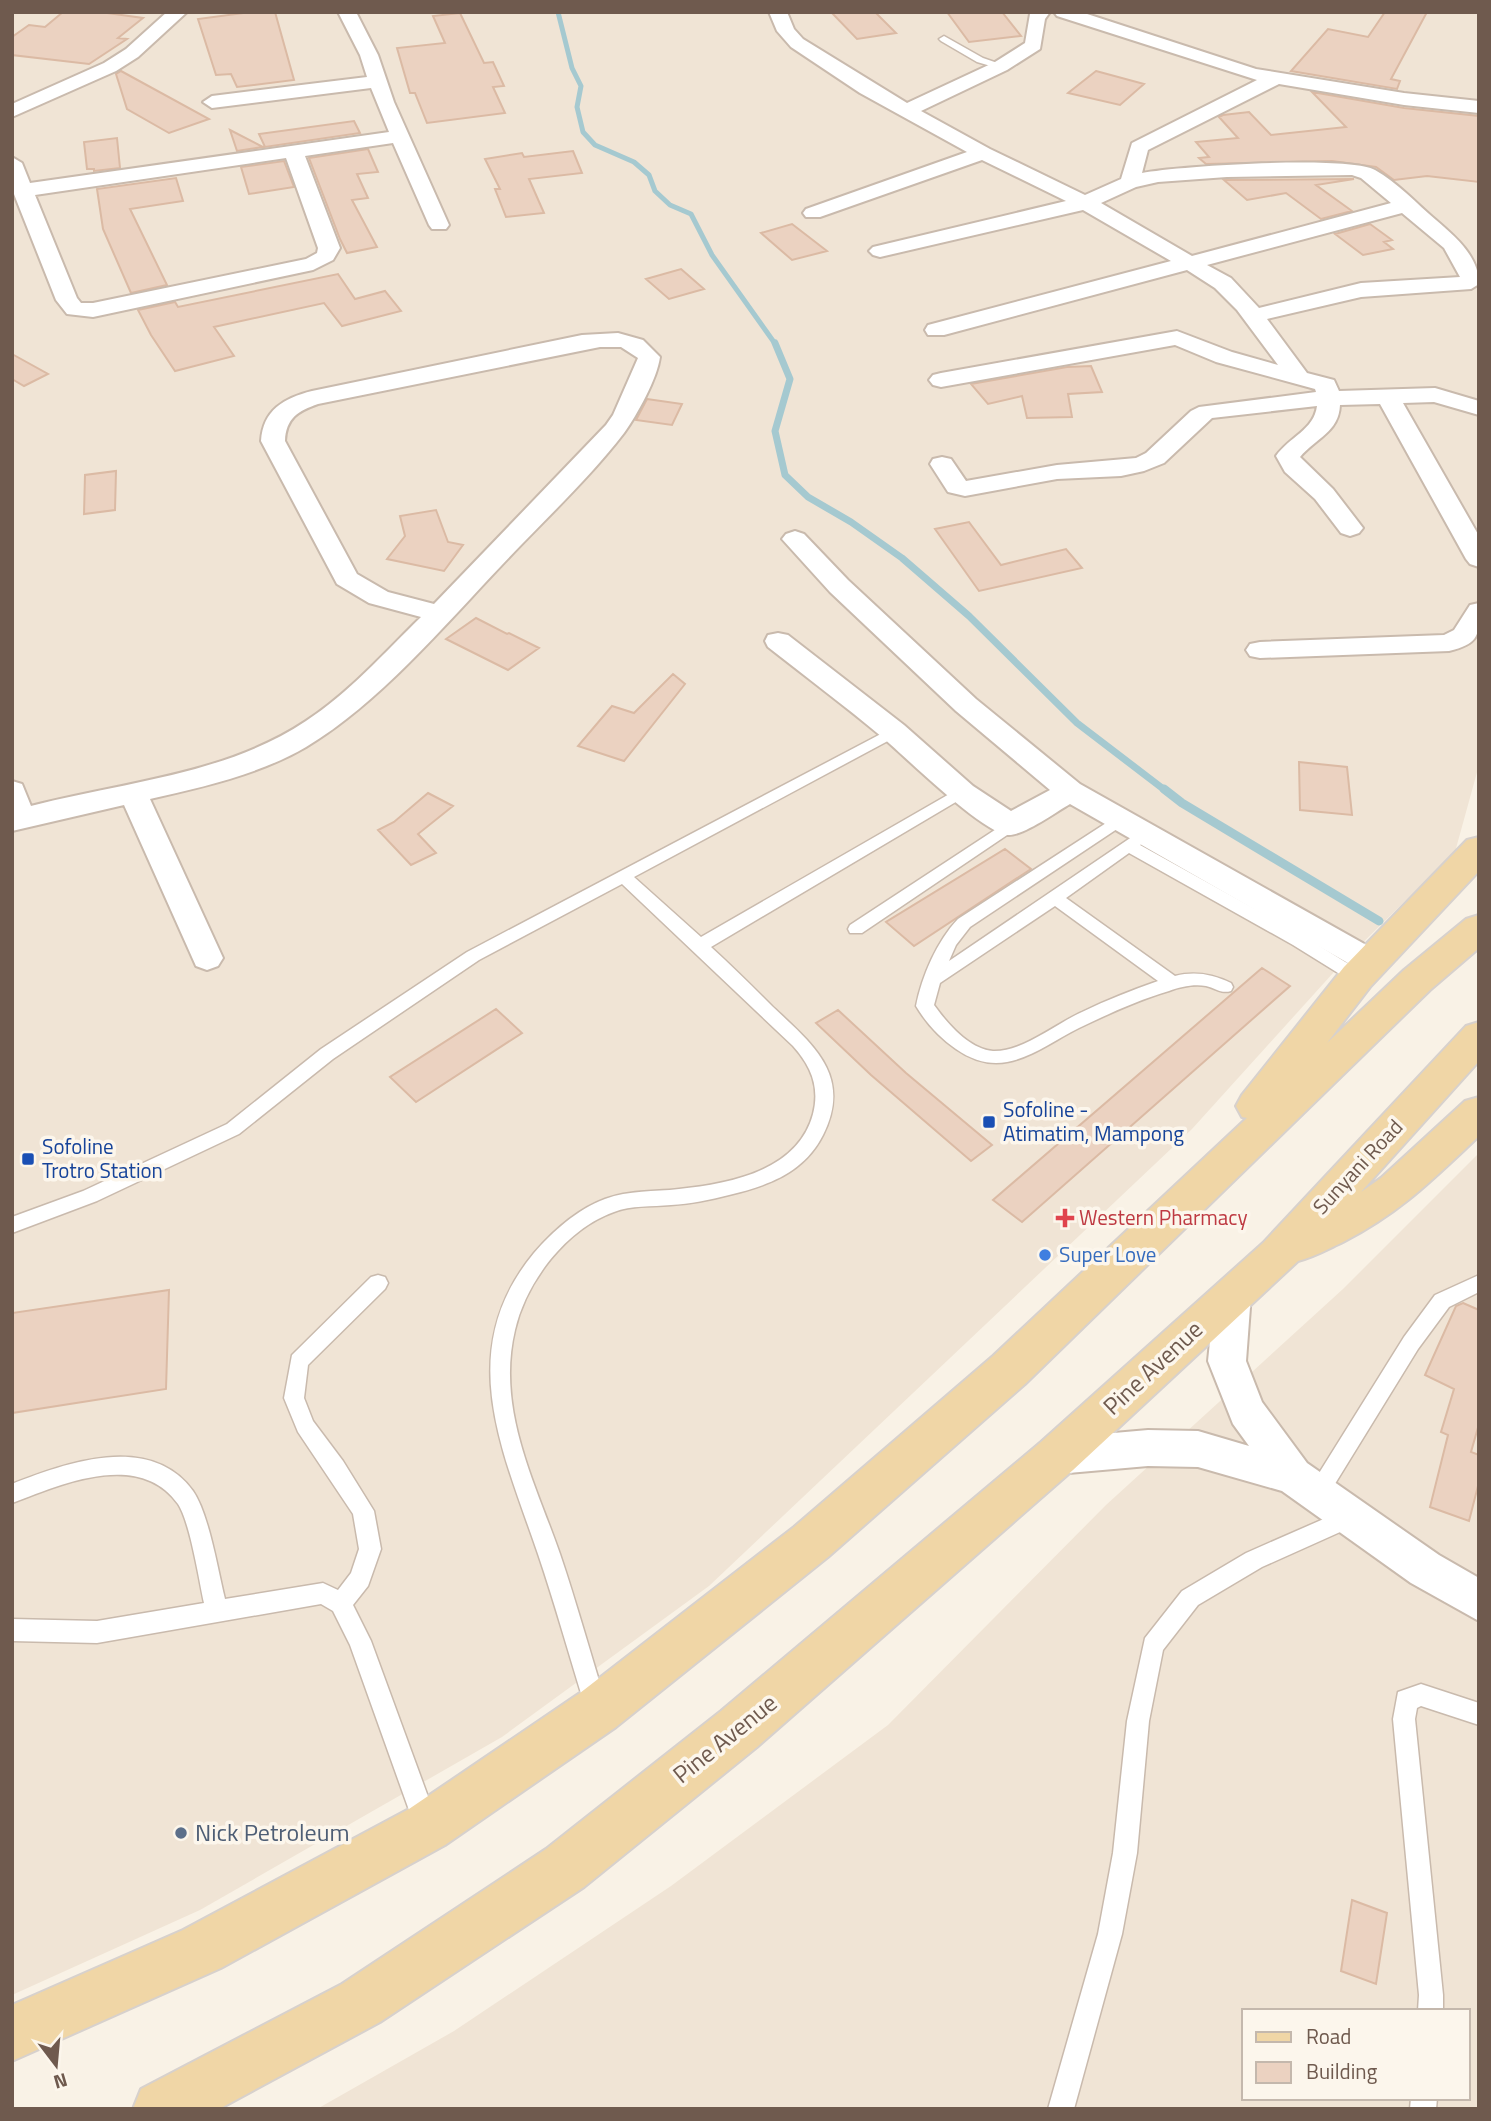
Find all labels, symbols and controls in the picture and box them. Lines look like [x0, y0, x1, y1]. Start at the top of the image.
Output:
place label: Sofoline - Atimatim, Mampong [1003, 1093, 1184, 1149]
street label: Sunyani Road [1305, 1111, 1410, 1221]
marker: Sofoline - Atimatim, Mampong [981, 1114, 997, 1130]
place label: Sofoline Trotro Station [42, 1130, 163, 1186]
marker: Sofoline Trotro Station [20, 1151, 36, 1167]
place label: Western Pharmacy [1079, 1201, 1248, 1233]
marker: Western Pharmacy [1057, 1210, 1073, 1226]
place label: Super Love [1059, 1238, 1156, 1270]
marker: Super Love [1037, 1247, 1053, 1263]
street label: Pine Avenue [1094, 1312, 1210, 1423]
street label: Pine Avenue [665, 1685, 784, 1791]
place label: Nick Petroleum [195, 1814, 350, 1850]
marker: Nick Petroleum [173, 1825, 189, 1841]
legend [1242, 2009, 1470, 2100]
text: Road [1306, 2020, 1351, 2052]
north arrow [21, 2030, 91, 2100]
text: Building [1306, 2055, 1378, 2087]
text: N [50, 2066, 71, 2098]

